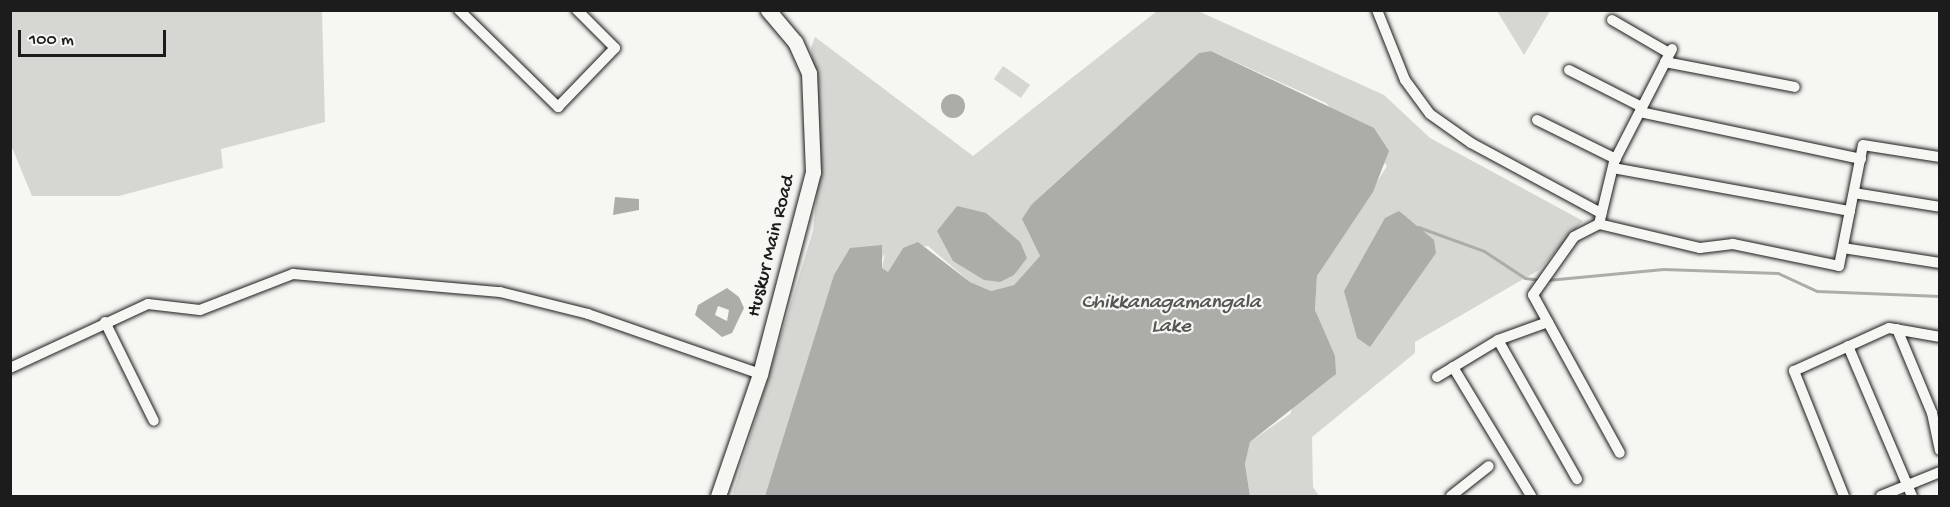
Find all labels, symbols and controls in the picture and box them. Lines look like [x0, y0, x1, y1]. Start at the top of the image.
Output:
scale bar [21, 18, 170, 56]
text: 100 m [29, 30, 74, 51]
street label: Huskur Main Road [743, 172, 801, 320]
water label: Chikkanagamangala Lake [1081, 291, 1261, 341]

